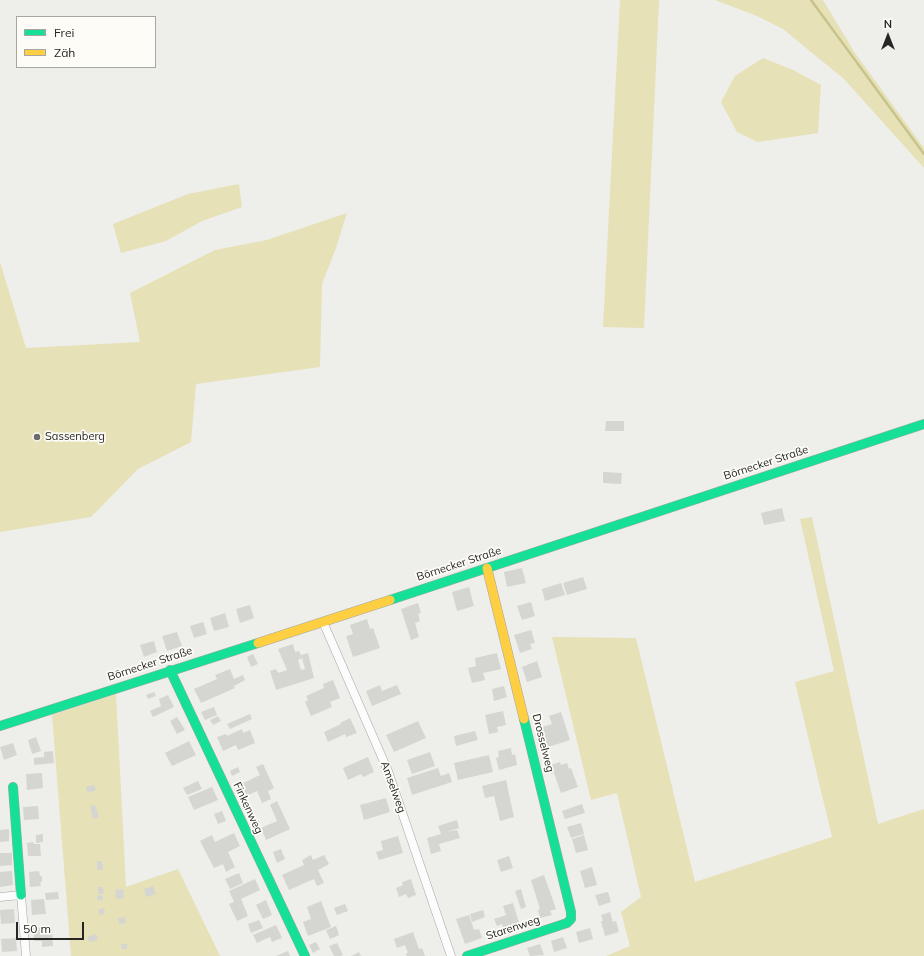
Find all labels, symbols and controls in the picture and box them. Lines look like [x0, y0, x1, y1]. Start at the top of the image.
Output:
legend [16, 16, 156, 68]
north arrow [868, 16, 908, 56]
text: N [884, 17, 892, 31]
text: Frei [54, 25, 74, 40]
text: Zäh [54, 45, 75, 60]
place label: Sassenberg [45, 430, 105, 444]
marker: Sassenberg [32, 432, 42, 442]
street label: Börnecker Straße [722, 443, 810, 483]
street label: Börnecker Straße [415, 544, 503, 584]
street label: Börnecker Straße [106, 644, 194, 684]
street label: Drosselweg [529, 712, 557, 774]
street label: Amselweg [378, 759, 408, 815]
street label: Finkenweg [230, 780, 266, 836]
street label: Starenweg [484, 913, 542, 943]
scale bar [18, 914, 86, 940]
text: 50 m [23, 921, 51, 936]

